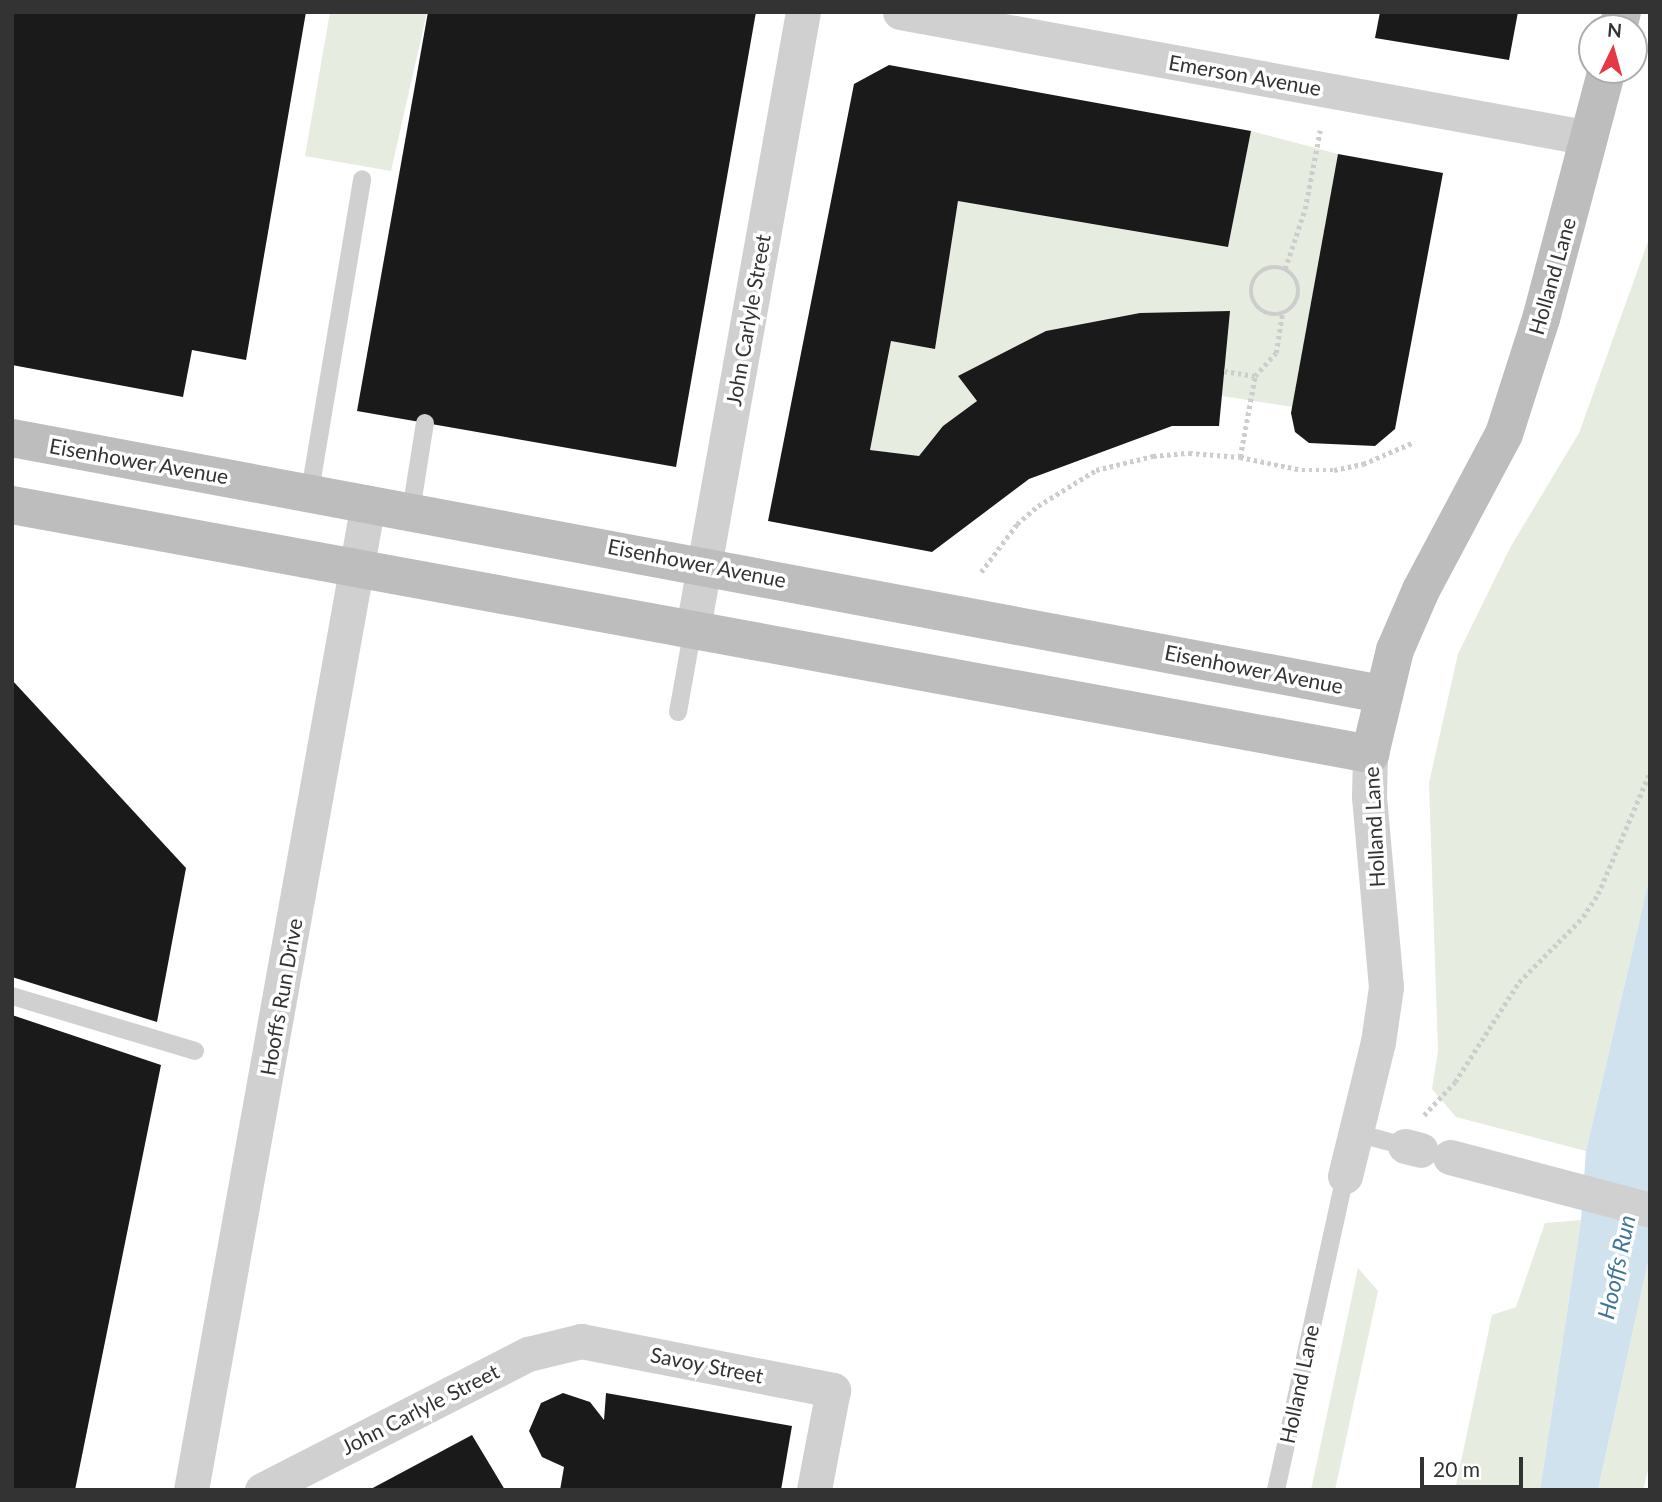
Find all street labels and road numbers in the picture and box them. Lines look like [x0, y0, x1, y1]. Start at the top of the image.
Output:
street label: Emerson Avenue [1166, 49, 1324, 101]
street label: Holland Lane [1523, 214, 1581, 338]
street label: John Carlyle Street [720, 232, 776, 408]
street label: Eisenhower Avenue [47, 433, 231, 489]
street label: Eisenhower Avenue [605, 533, 789, 593]
street label: Eisenhower Avenue [1162, 639, 1346, 699]
street label: Holland Lane [1358, 766, 1390, 888]
street label: Hooffs Run Drive [255, 916, 307, 1078]
street label: Holland Lane [1274, 1322, 1324, 1446]
street label: Savoy Street [648, 1342, 766, 1388]
street label: John Carlyle Street [337, 1358, 503, 1460]

